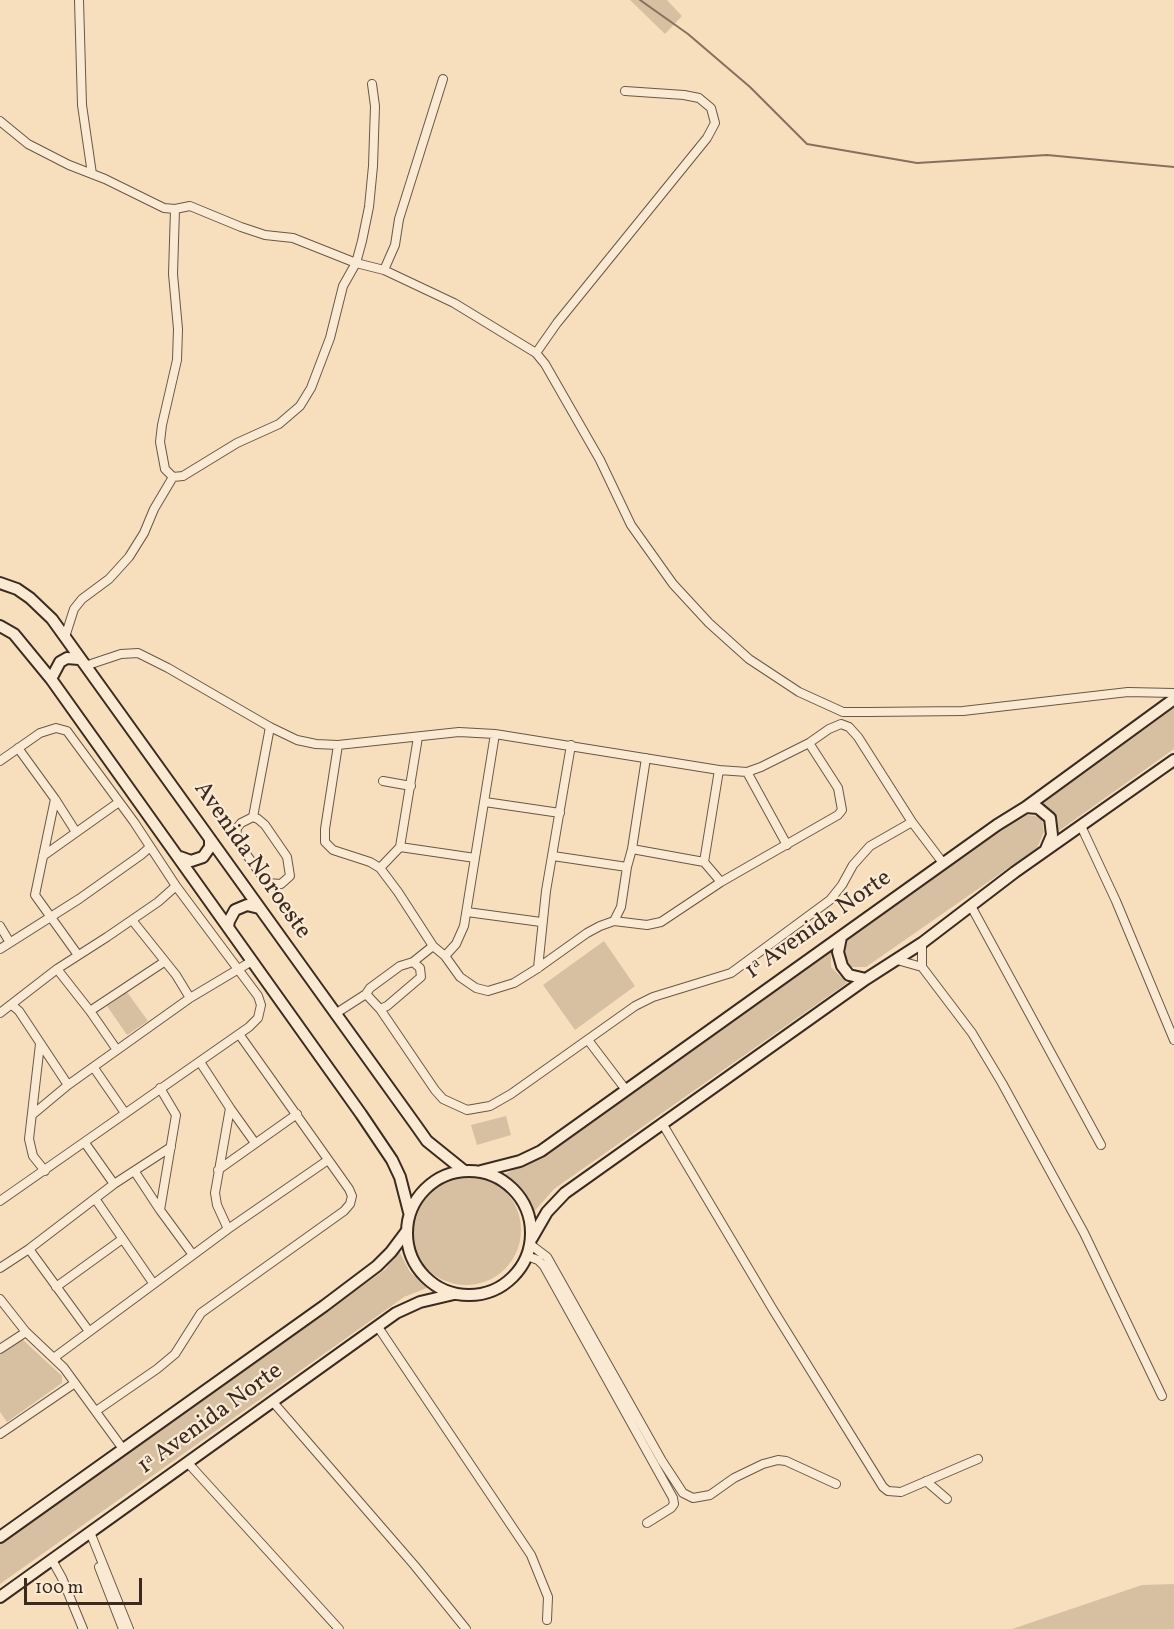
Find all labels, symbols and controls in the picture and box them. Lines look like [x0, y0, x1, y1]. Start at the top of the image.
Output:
street label: Avenida Noroeste [186, 777, 316, 945]
street label: 1ᵃ Avenida Norte [740, 865, 898, 987]
street label: 1ᵃ Avenida Norte [133, 1358, 289, 1482]
scale bar [27, 1566, 146, 1604]
text: 100 m [35, 1576, 84, 1601]

